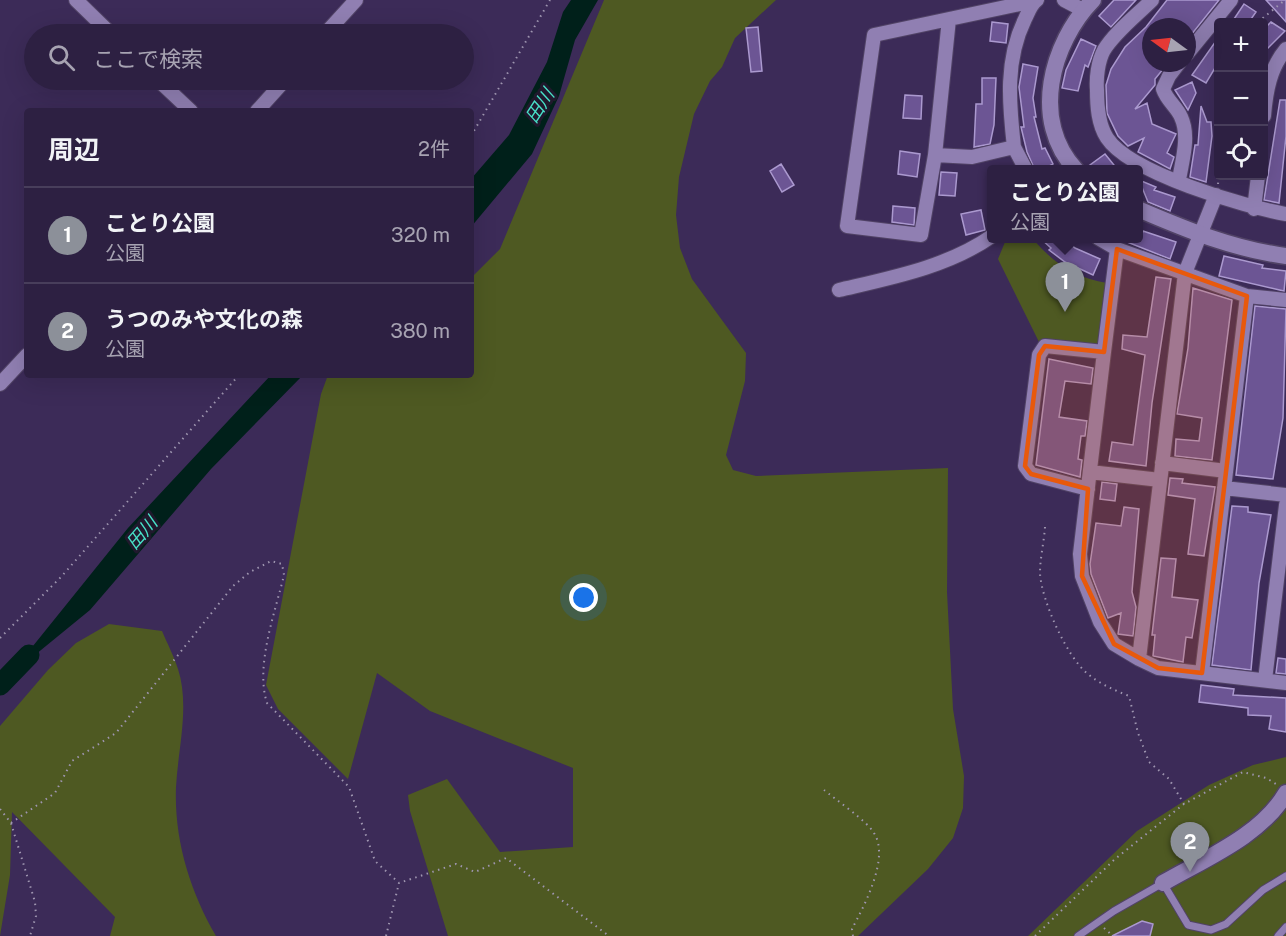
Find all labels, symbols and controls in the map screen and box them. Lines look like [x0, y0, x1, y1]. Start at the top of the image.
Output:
north arrow [1142, 18, 1196, 72]
map controls [1214, 18, 1268, 180]
button: + [1214, 18, 1268, 72]
search box [24, 24, 474, 90]
icon: search [45, 41, 78, 74]
text: ここで検索 [93, 46, 203, 72]
button: − [1214, 72, 1268, 126]
water label: 田川 [521, 83, 559, 127]
button: locate [1214, 126, 1268, 180]
text: 周辺 [48, 134, 100, 165]
text: 2件 [418, 137, 450, 161]
popup [987, 165, 1143, 243]
text: ことり公園 [1010, 179, 1120, 205]
text: ことり公園 [105, 210, 215, 236]
text: 公園 [1010, 210, 1050, 234]
text: 1 [63, 223, 72, 247]
text: 320 m [391, 223, 450, 247]
text: 公園 [105, 241, 145, 265]
pin: 1 [1046, 262, 1084, 312]
text: うつのみや文化の森 [105, 306, 303, 332]
text: 2 [61, 319, 74, 343]
text: 380 m [390, 319, 450, 343]
text: 公園 [105, 337, 145, 361]
water label: 田川 [122, 511, 163, 553]
your location [569, 583, 598, 612]
pin: 2 [1170, 822, 1210, 872]

